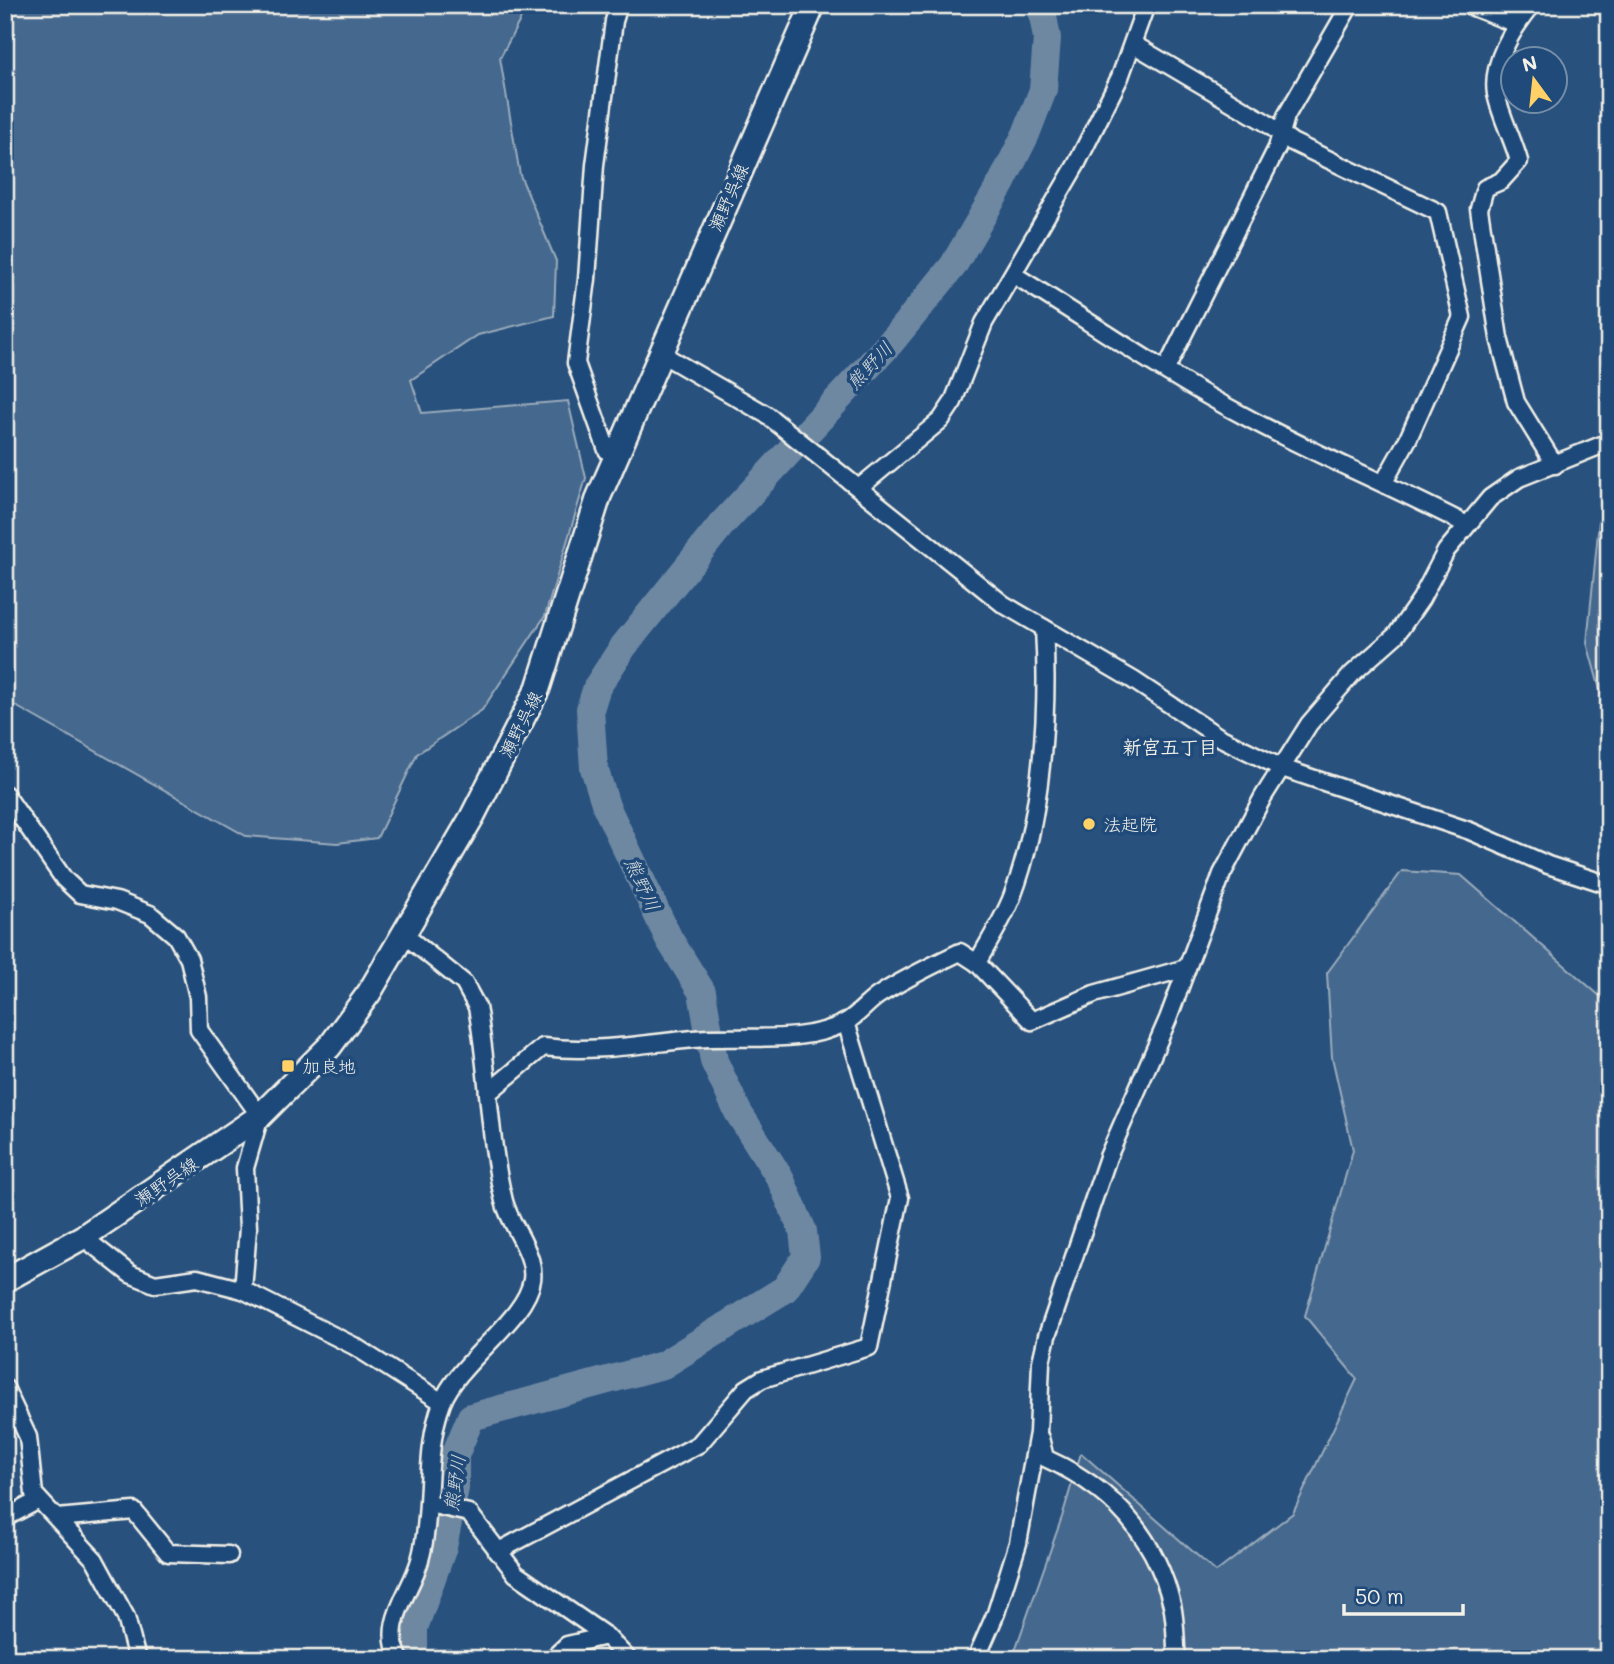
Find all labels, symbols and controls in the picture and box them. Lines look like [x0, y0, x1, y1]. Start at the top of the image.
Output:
north arrow [1498, 46, 1568, 116]
text: N [1519, 49, 1540, 77]
street label: 瀬野呉線 [702, 159, 754, 235]
water label: 熊野川 [840, 336, 898, 394]
street label: 瀬野呉線 [493, 686, 547, 762]
district label: 新宮五丁目 [1122, 734, 1218, 759]
place label: 法起院 [1103, 812, 1157, 836]
marker: 法起院 [1081, 816, 1097, 832]
water label: 熊野川 [620, 853, 666, 915]
place label: 加良地 [302, 1054, 356, 1078]
marker: 加良地 [280, 1058, 296, 1074]
street label: 瀬野呉線 [129, 1151, 203, 1211]
water label: 熊野川 [438, 1453, 470, 1513]
scale bar [1344, 1573, 1464, 1617]
text: 50 m [1355, 1582, 1404, 1609]

